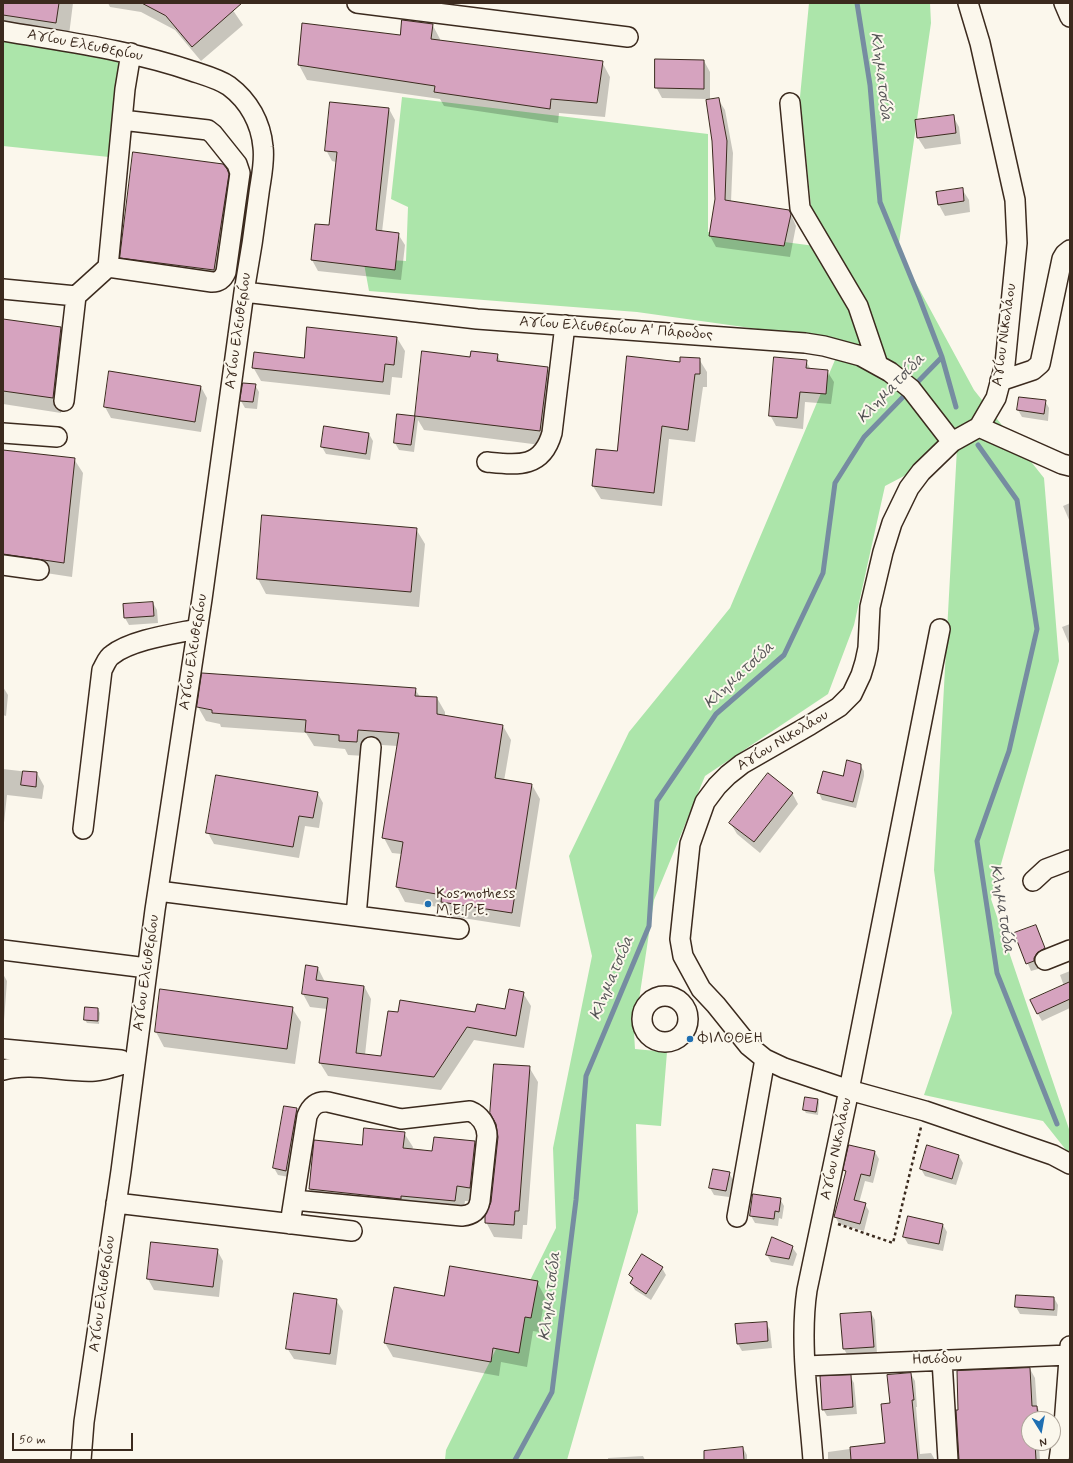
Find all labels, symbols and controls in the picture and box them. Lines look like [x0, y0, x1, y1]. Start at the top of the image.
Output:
street label: Αγίου Ελευθερίου [26, 26, 144, 66]
water label: Κληματσίδα [865, 31, 895, 123]
street label: Αγίου Ελευθερίου [222, 272, 256, 390]
street label: Αγίου Νικολάου [989, 282, 1021, 388]
street label: Αγίου Ελευθερίου Α' Πάροδος [519, 313, 713, 345]
water label: Κληματσίδα [854, 350, 930, 428]
street label: Αγίου Ελευθερίου [176, 593, 212, 711]
water label: Κληματσίδα [701, 638, 779, 714]
street label: Αγίου Νικολάου [734, 707, 832, 775]
water label: Κληματσίδα [985, 863, 1017, 955]
place label: Kosmothess M.E.P.E. [436, 886, 515, 921]
marker: Kosmothess M.E.P.E. [423, 899, 433, 909]
street label: Αγίου Ελευθερίου [130, 914, 164, 1032]
water label: Κληματσίδα [587, 933, 639, 1023]
place label: ΦΙΛΟΘΕΗ [698, 1030, 763, 1048]
marker: ΦΙΛΟΘΕΗ [685, 1034, 695, 1044]
street label: Αγίου Νικολάου [817, 1096, 857, 1202]
street label: Αγίου Ελευθερίου [86, 1235, 120, 1353]
water label: Κληματσίδα [536, 1250, 566, 1342]
street label: Ησιόδου [912, 1350, 962, 1370]
north arrow [1021, 1411, 1061, 1451]
scale bar [14, 1425, 135, 1451]
text: 50 m [19, 1432, 46, 1448]
text: N [1038, 1434, 1048, 1449]

